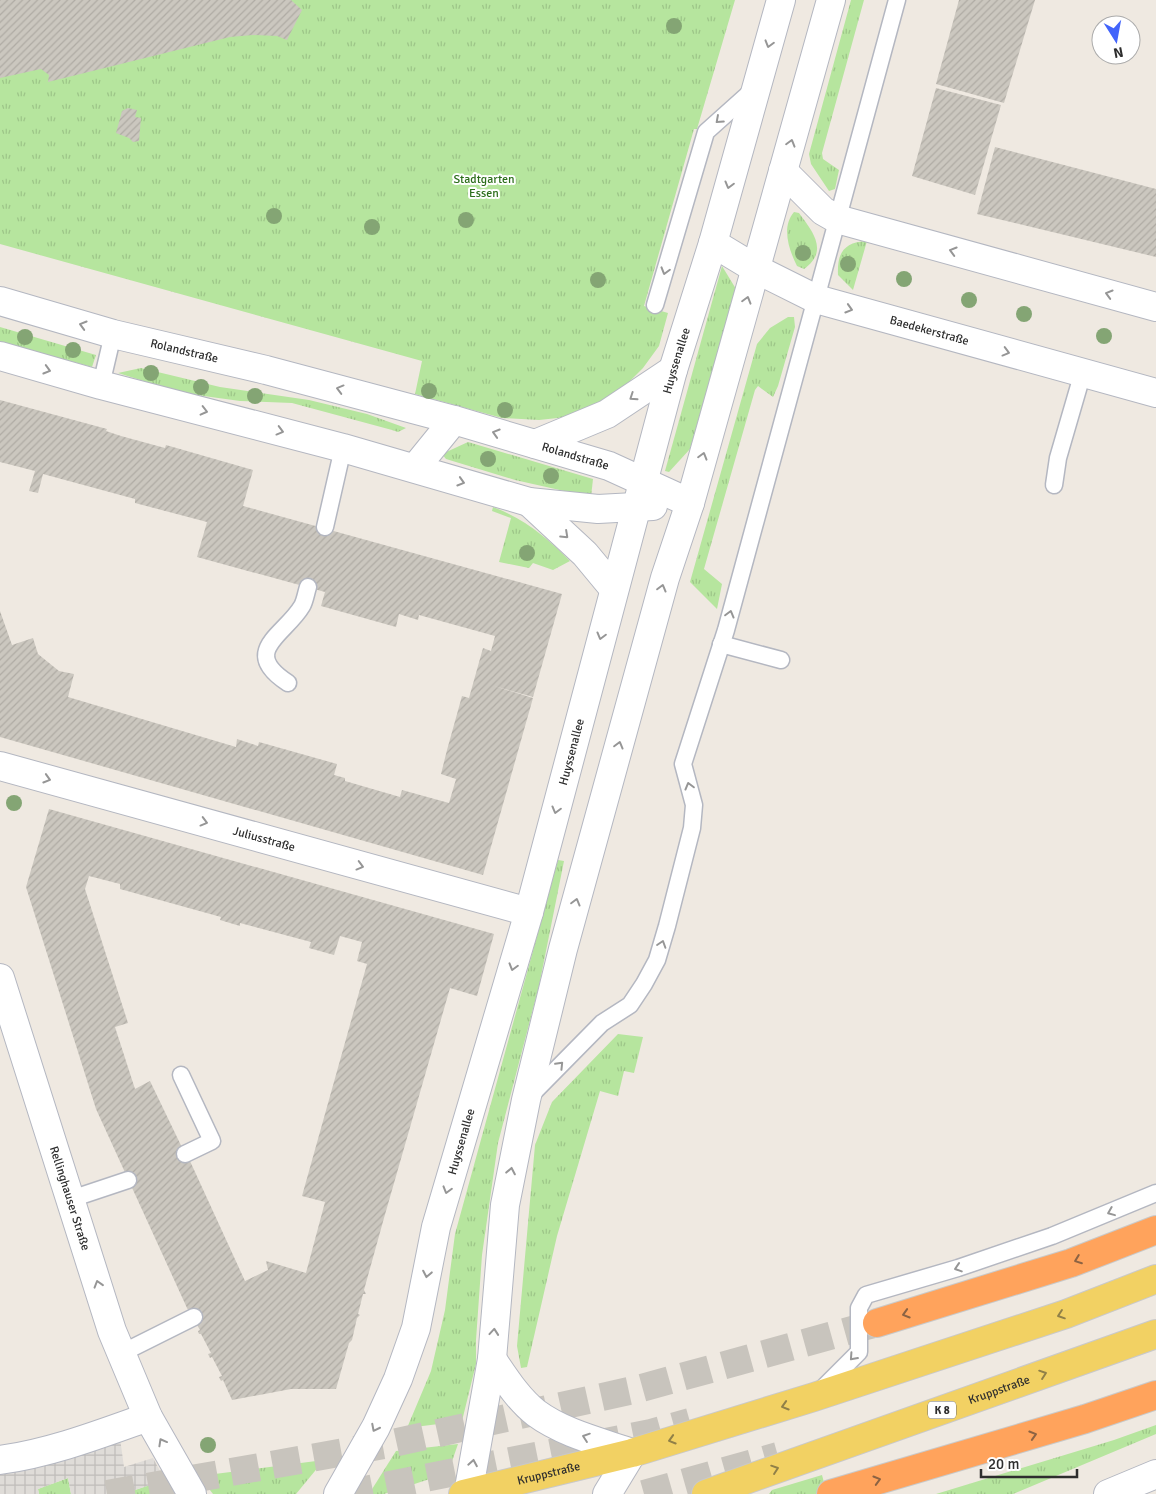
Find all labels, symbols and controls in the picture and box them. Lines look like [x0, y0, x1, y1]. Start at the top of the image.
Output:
north arrow [1091, 15, 1141, 65]
one-way arrow [764, 39, 774, 47]
text: N [1112, 43, 1125, 62]
one-way arrow [716, 114, 725, 123]
one-way arrow [785, 139, 796, 148]
park label: Stadtgarten Essen [453, 172, 515, 201]
one-way arrow [724, 181, 735, 190]
one-way arrow [949, 246, 957, 256]
one-way arrow [661, 266, 671, 274]
one-way arrow [1105, 290, 1114, 300]
one-way arrow [742, 296, 752, 304]
one-way arrow [844, 303, 853, 313]
street label: Baedekerstraße [888, 312, 971, 348]
one-way arrow [79, 320, 87, 330]
street label: Huyssenallee [660, 326, 693, 395]
street label: Rolandstraße [149, 336, 220, 366]
one-way arrow [1001, 346, 1010, 357]
one-way arrow [42, 364, 50, 374]
one-way arrow [336, 385, 344, 395]
one-way arrow [629, 391, 638, 400]
one-way arrow [199, 405, 208, 416]
one-way arrow [276, 425, 284, 436]
one-way arrow [493, 428, 501, 438]
street label: Rolandstraße [540, 439, 611, 473]
one-way arrow [697, 452, 707, 461]
one-way arrow [457, 476, 465, 486]
one-way arrow [560, 529, 569, 538]
one-way arrow [656, 584, 667, 593]
one-way arrow [724, 609, 735, 618]
one-way arrow [596, 632, 607, 641]
street label: Huyssenallee [556, 717, 588, 787]
one-way arrow [613, 740, 624, 749]
one-way arrow [42, 773, 51, 783]
one-way arrow [684, 782, 694, 790]
one-way arrow [551, 806, 561, 814]
one-way arrow [199, 817, 207, 827]
street label: Juliusstraße [231, 823, 297, 855]
one-way arrow [356, 860, 364, 870]
one-way arrow [571, 898, 581, 906]
one-way arrow [656, 940, 666, 948]
one-way arrow [508, 963, 518, 971]
one-way arrow [554, 1062, 563, 1071]
street label: Huyssenallee [444, 1107, 478, 1176]
street label: Rellinghauser Straße [46, 1144, 93, 1252]
one-way arrow [506, 1167, 516, 1175]
one-way arrow [443, 1186, 453, 1194]
one-way arrow [1107, 1206, 1116, 1216]
one-way arrow [1074, 1254, 1083, 1264]
one-way arrow [955, 1262, 963, 1272]
one-way arrow [422, 1270, 432, 1279]
one-way arrow [93, 1280, 103, 1289]
one-way arrow [903, 1308, 911, 1318]
one-way arrow [1058, 1309, 1066, 1319]
one-way arrow [488, 1328, 499, 1336]
one-way arrow [850, 1352, 859, 1361]
one-way arrow [1039, 1370, 1047, 1380]
street label: Kruppstraße [966, 1372, 1032, 1408]
one-way arrow [782, 1400, 790, 1410]
road number: K 8 [928, 1402, 956, 1418]
one-way arrow [371, 1422, 381, 1431]
one-way arrow [1029, 1430, 1037, 1440]
one-way arrow [582, 1433, 590, 1443]
one-way arrow [668, 1435, 677, 1445]
one-way arrow [158, 1438, 168, 1447]
scale bar [981, 1446, 1077, 1478]
text: 20 m [988, 1455, 1019, 1473]
street label: Kruppstraße [515, 1458, 582, 1488]
one-way arrow [468, 1459, 478, 1468]
one-way arrow [770, 1465, 778, 1475]
one-way arrow [873, 1476, 881, 1486]

